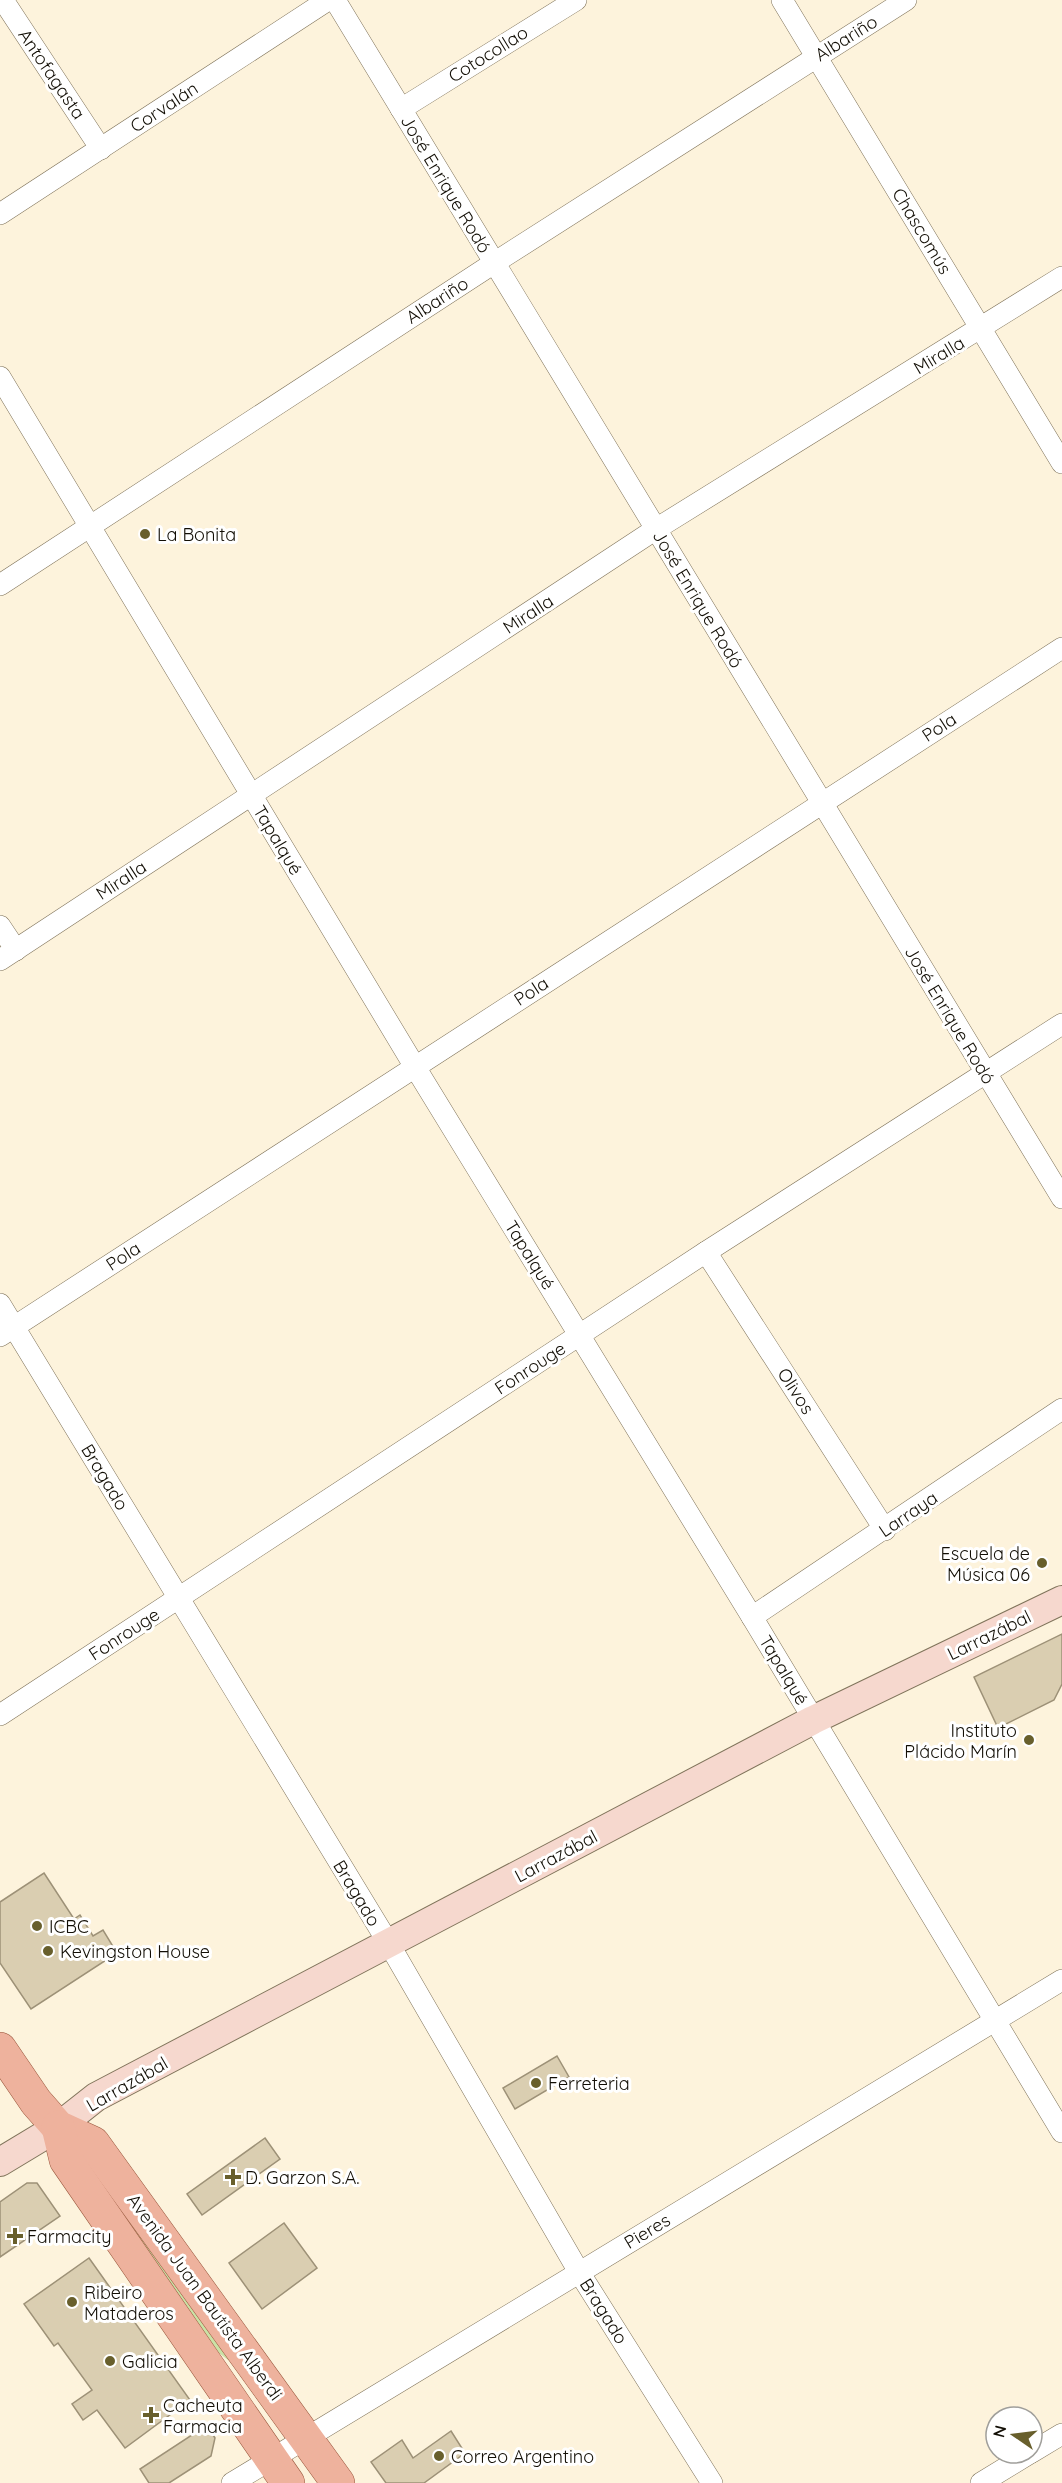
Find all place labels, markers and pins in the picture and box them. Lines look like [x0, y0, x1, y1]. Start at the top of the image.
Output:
place label: La Bonita [157, 523, 236, 546]
marker: La Bonita [138, 527, 152, 541]
place label: Escuela de Música 06 [941, 1542, 1030, 1586]
marker: Escuela de Música 06 [1035, 1556, 1049, 1570]
place label: Instituto Plácido Marín [904, 1719, 1017, 1763]
marker: Instituto Plácido Marín [1022, 1733, 1036, 1747]
place label: ICBC [49, 1915, 89, 1938]
marker: ICBC [30, 1919, 44, 1933]
place label: Kevingston House [60, 1940, 210, 1963]
marker: Kevingston House [41, 1944, 55, 1958]
place label: Ferreteria [548, 2072, 630, 2095]
marker: Ferreteria [529, 2076, 543, 2090]
place label: D. Garzon S.A. [245, 2166, 360, 2189]
marker: D. Garzon S.A. [226, 2170, 240, 2184]
place label: Farmacity [27, 2225, 112, 2248]
marker: Farmacity [8, 2229, 22, 2243]
place label: Ribeiro Mataderos [84, 2281, 174, 2325]
marker: Ribeiro Mataderos [65, 2295, 79, 2309]
place label: Galicia [122, 2350, 178, 2373]
marker: Galicia [103, 2354, 117, 2368]
place label: Cacheuta Farmacia [163, 2394, 243, 2438]
marker: Cacheuta Farmacia [144, 2408, 158, 2422]
place label: Correo Argentino [451, 2445, 594, 2468]
marker: Correo Argentino [432, 2449, 446, 2463]

